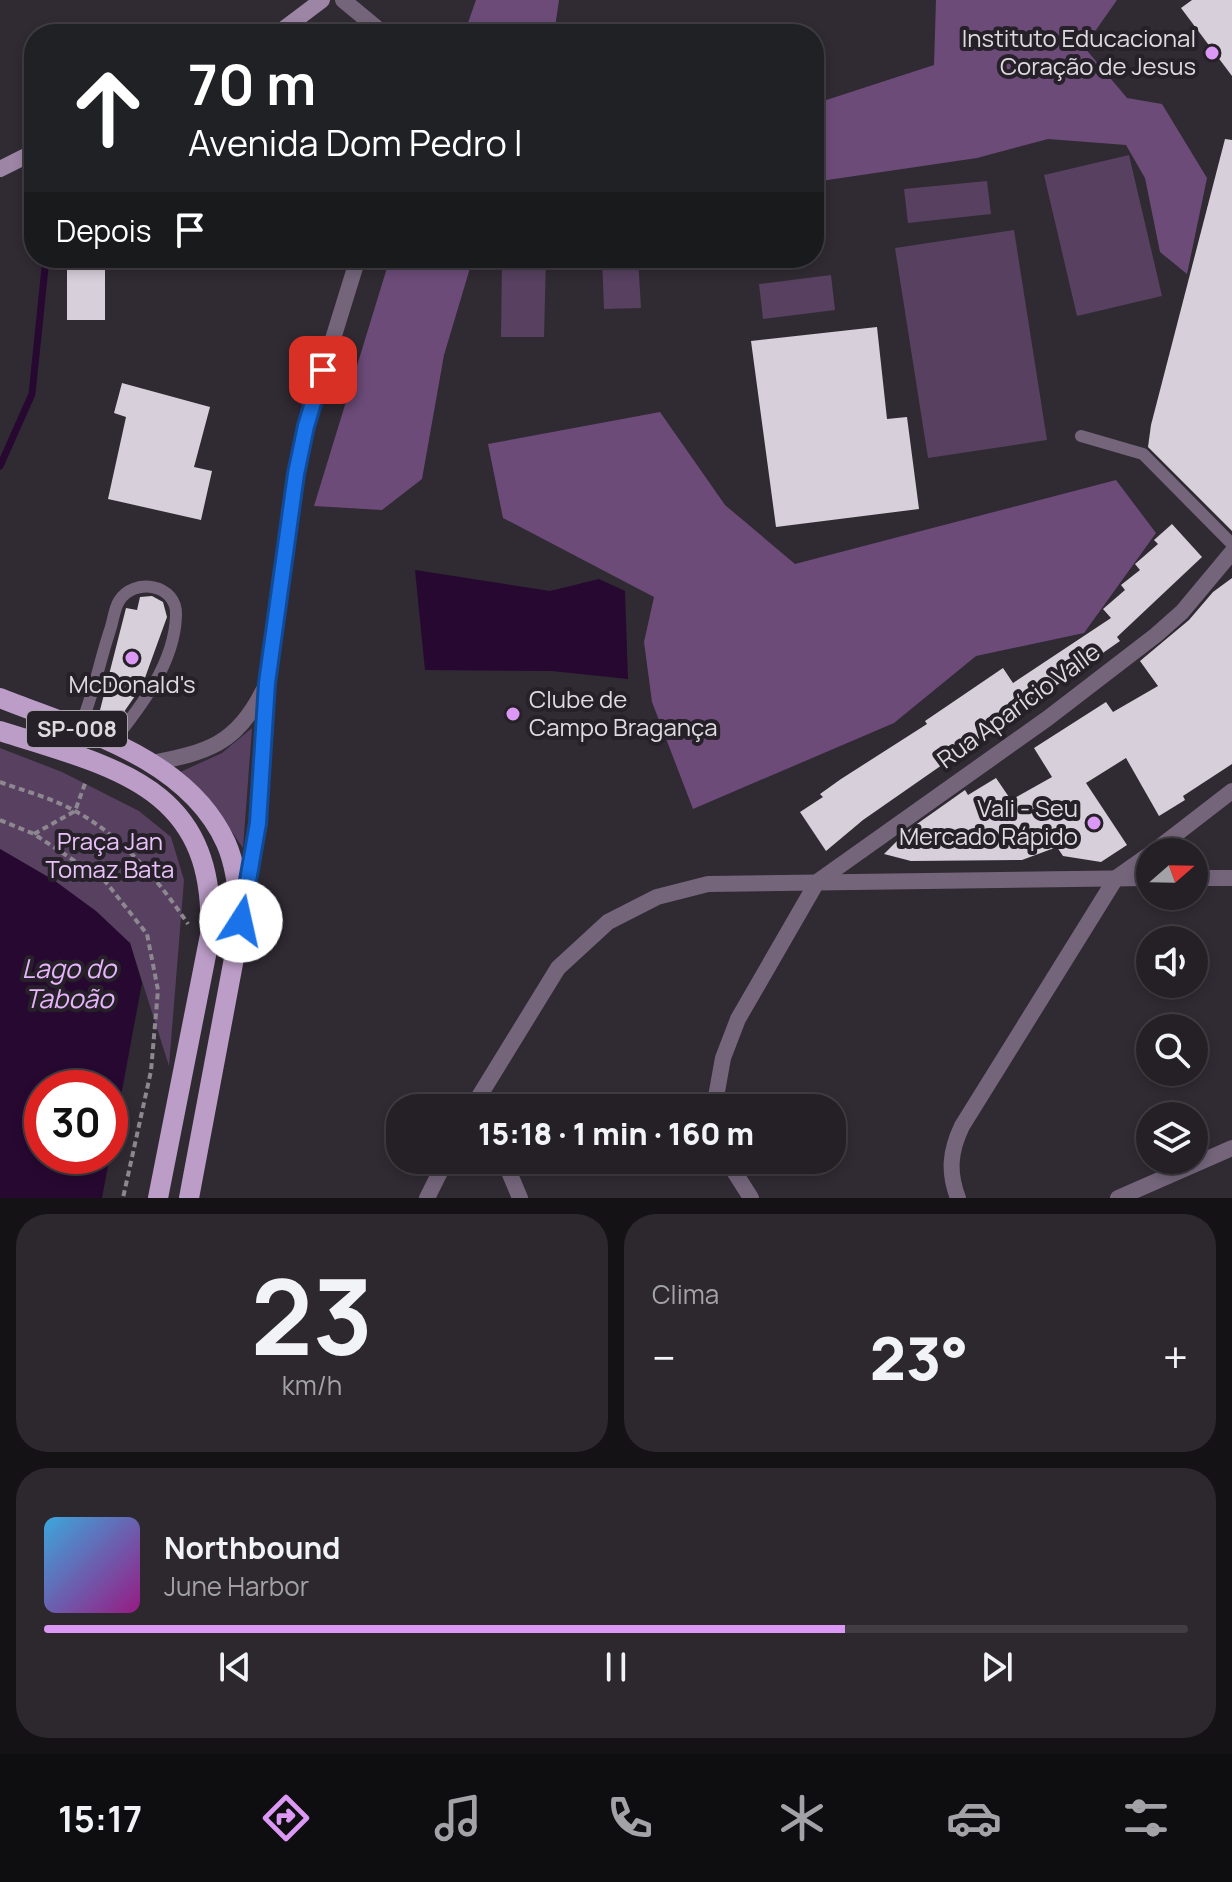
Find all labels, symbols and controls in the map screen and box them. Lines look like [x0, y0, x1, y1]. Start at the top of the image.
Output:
place label: Instituto Educacional Coração de Jesus [962, 21, 1196, 82]
marker: Instituto Educacional Coração de Jesus [1203, 44, 1221, 62]
text: 70 m [188, 45, 316, 122]
icon: ahead [56, 56, 160, 160]
text: Avenida Dom Pedro I [188, 118, 522, 167]
icon: arrive [168, 208, 212, 252]
text: Depois [56, 210, 152, 251]
pin [289, 336, 357, 404]
icon: arrive [301, 348, 345, 392]
street label: Rua Aparício Valle [930, 634, 1106, 775]
marker: McDonald's [123, 649, 141, 667]
place label: McDonald's [69, 667, 196, 700]
place label: Clube de Campo Bragança [529, 682, 718, 743]
marker: Clube de Campo Bragança [504, 705, 522, 723]
road number: SP-008 [27, 711, 127, 747]
place label: Vali - Seu Mercado Rápido [899, 791, 1078, 852]
marker: Vali - Seu Mercado Rápido [1085, 814, 1103, 832]
park label: Praça Jan Tomaz Bata [46, 824, 174, 885]
north arrow [1136, 838, 1208, 910]
map controls [1136, 838, 1208, 1174]
position arrow [199, 879, 283, 963]
button: sound [1136, 926, 1208, 998]
water label: Lago do Taboão [22, 950, 118, 1016]
button: search [1136, 1014, 1208, 1086]
speed limit sign: 30 [24, 1070, 128, 1174]
button: layers [1136, 1102, 1208, 1174]
text: 15:18 · 1 min · 160 m [478, 1113, 754, 1154]
text: 23 [251, 1244, 373, 1386]
text: Clima [652, 1276, 719, 1312]
text: 23° [870, 1316, 969, 1398]
text: − [652, 1327, 676, 1387]
text: + [1163, 1327, 1188, 1387]
text: km/h [282, 1367, 342, 1403]
text: Northbound [164, 1527, 341, 1568]
text: June Harbor [164, 1568, 309, 1604]
icon: previous [213, 1645, 257, 1689]
icon: pause [594, 1645, 638, 1689]
icon: next [975, 1645, 1019, 1689]
icon: directions [258, 1790, 314, 1846]
icon: music [430, 1790, 486, 1846]
icon: phone [602, 1790, 658, 1846]
icon: climate [774, 1790, 830, 1846]
icon: car [946, 1790, 1002, 1846]
icon: filters [1118, 1790, 1174, 1846]
text: 15:17 [58, 1794, 142, 1843]

